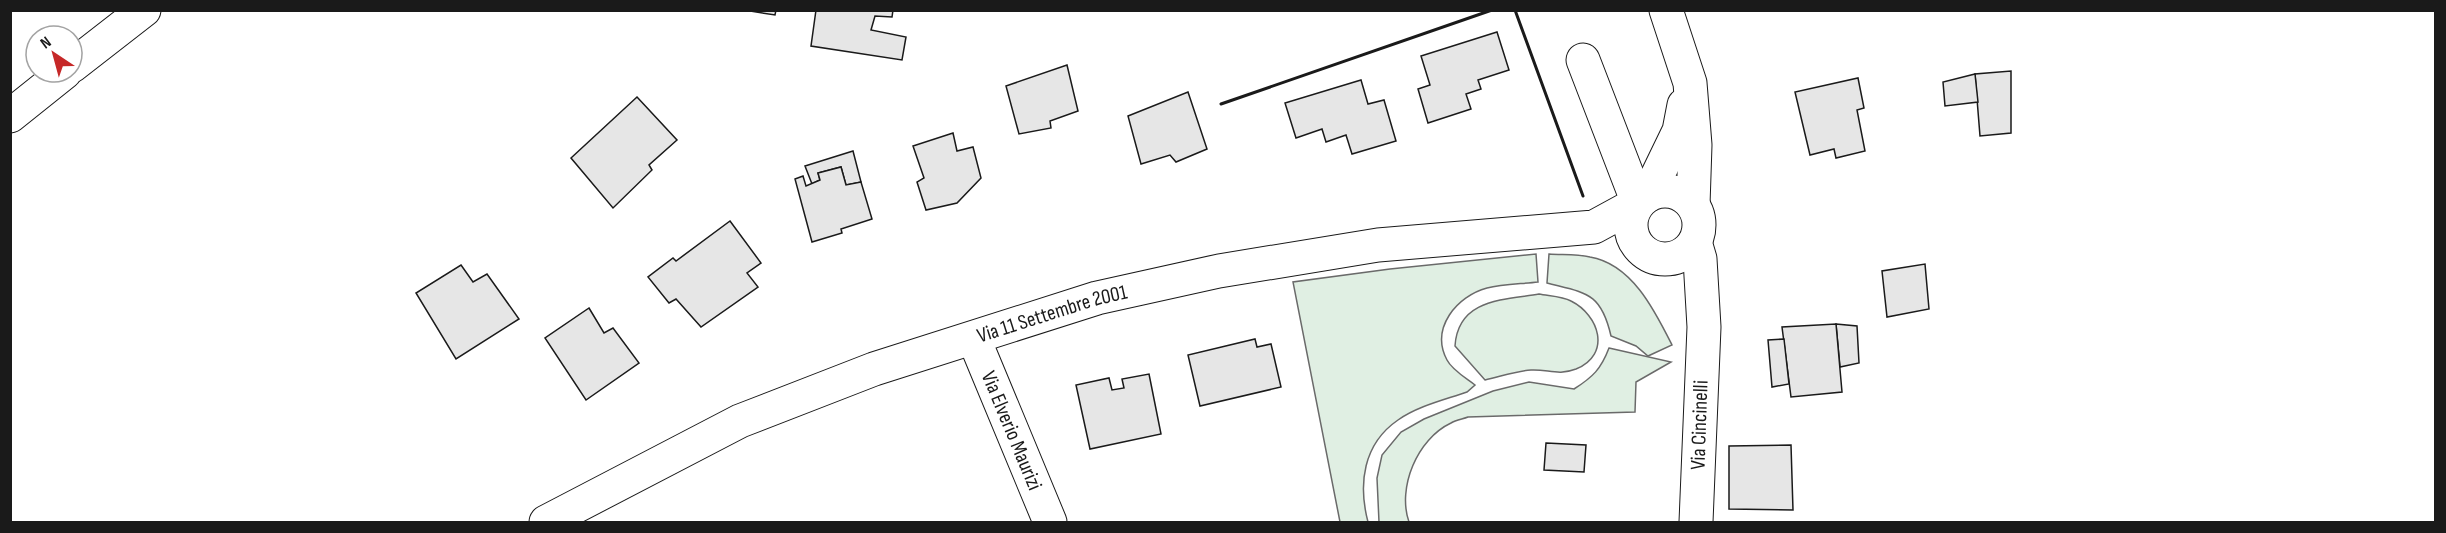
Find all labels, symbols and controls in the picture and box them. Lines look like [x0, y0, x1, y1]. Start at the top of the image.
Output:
north arrow [24, 24, 84, 84]
text: N [37, 33, 55, 53]
street label: Via 11 Settembre 2001 [974, 280, 1130, 348]
street label: Via Elverio Maurizi [976, 367, 1047, 494]
street label: Via Cincinelli [1685, 380, 1714, 470]

